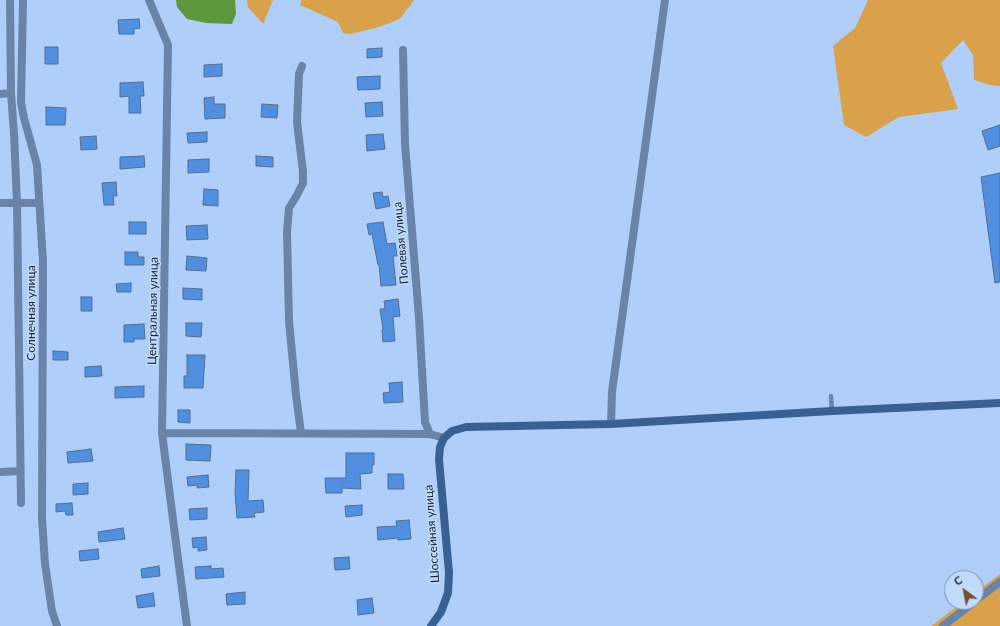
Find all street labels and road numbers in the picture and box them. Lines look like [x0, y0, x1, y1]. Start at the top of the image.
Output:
street label: Полевая улица [390, 201, 412, 285]
street label: Центральная улица [145, 257, 161, 365]
street label: Солнечная улица [24, 265, 38, 361]
street label: Шоссейная улица [421, 484, 443, 584]

